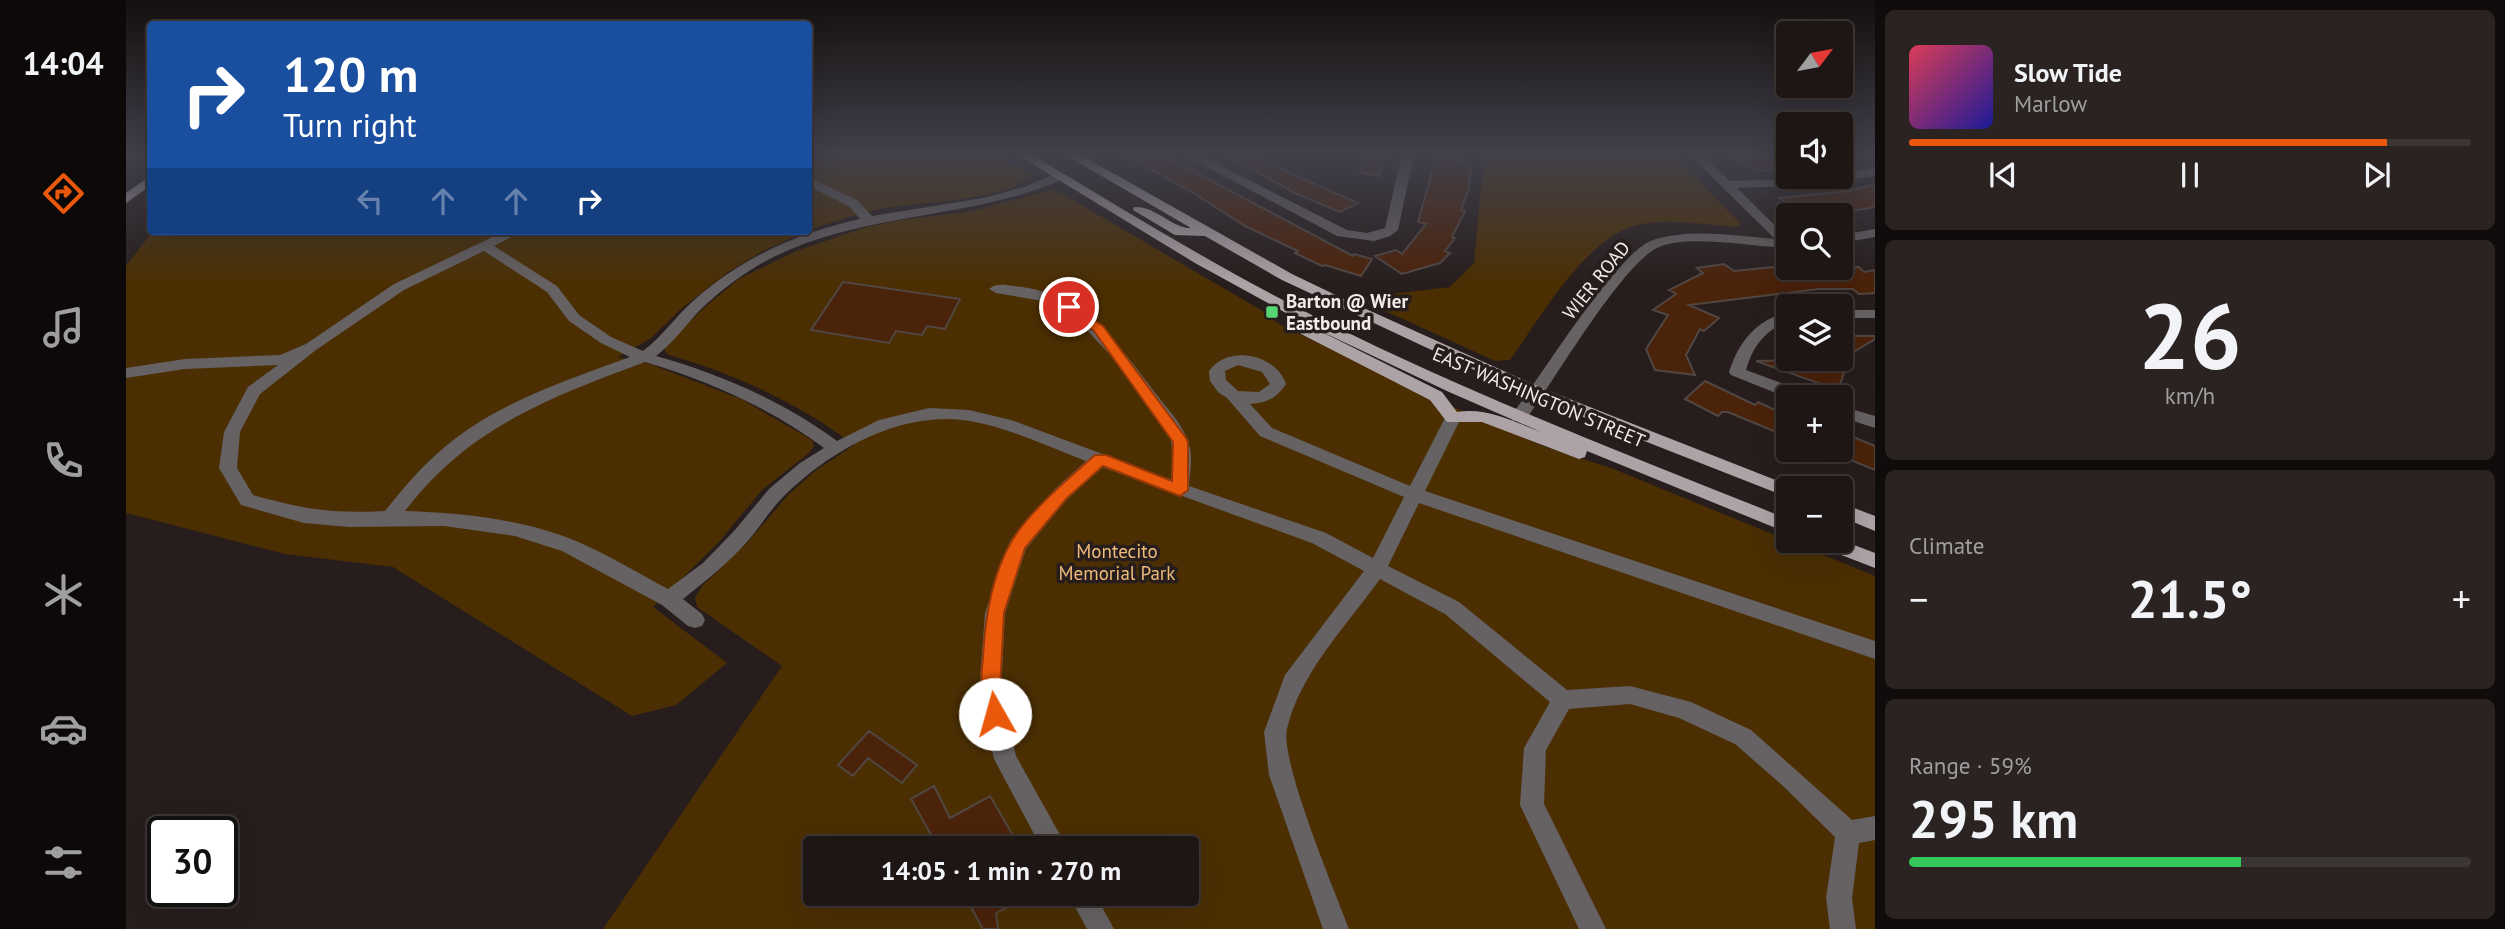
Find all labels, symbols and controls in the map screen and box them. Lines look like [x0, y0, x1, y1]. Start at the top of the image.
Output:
north arrow [1776, 21, 1853, 98]
map controls [1776, 21, 1853, 553]
text: 14:04 [22, 42, 104, 84]
text: 120 m [283, 42, 418, 106]
icon: right [168, 49, 259, 140]
text: Slow Tide [2014, 56, 2122, 89]
text: Marlow [2014, 89, 2087, 118]
text: Turn right [283, 104, 417, 146]
button: sound [1776, 112, 1853, 189]
icon: previous [1984, 156, 2022, 194]
icon: pause [2171, 156, 2209, 194]
icon: next [2358, 156, 2396, 194]
icon: directions [39, 169, 88, 218]
icon: left [351, 182, 389, 220]
icon: ahead [424, 182, 462, 220]
icon: ahead [497, 182, 535, 220]
icon: right [570, 182, 608, 220]
button: search [1776, 203, 1853, 280]
street label: WIER ROAD [1557, 236, 1635, 324]
text: 26 [2138, 276, 2242, 394]
pin [1039, 277, 1099, 337]
icon: arrive [1050, 288, 1088, 326]
place label: Barton @ Wier Eastbound [1286, 289, 1408, 335]
button: layers [1776, 294, 1853, 371]
icon: music [39, 303, 88, 352]
marker: Barton @ Wier Eastbound [1264, 304, 1280, 320]
street label: EAST WASHINGTON STREET [1429, 341, 1649, 453]
text: km/h [2165, 381, 2215, 410]
button: + [1776, 385, 1853, 462]
icon: phone [39, 436, 88, 485]
button: − [1776, 476, 1853, 553]
text: Climate [1909, 531, 1984, 560]
park label: Montecito Memorial Park [1059, 539, 1175, 585]
text: 21.5° [2128, 565, 2252, 632]
icon: climate [39, 570, 88, 619]
text: − [1909, 574, 1928, 623]
text: + [2452, 574, 2471, 623]
position arrow [958, 677, 1032, 751]
icon: car [39, 704, 88, 753]
text: Range · 59% [1909, 751, 2032, 780]
text: 295 km [1909, 785, 2078, 852]
speed limit sign: 30 [147, 816, 238, 907]
icon: filters [39, 838, 88, 887]
text: 14:05 · 1 min · 270 m [881, 854, 1121, 887]

